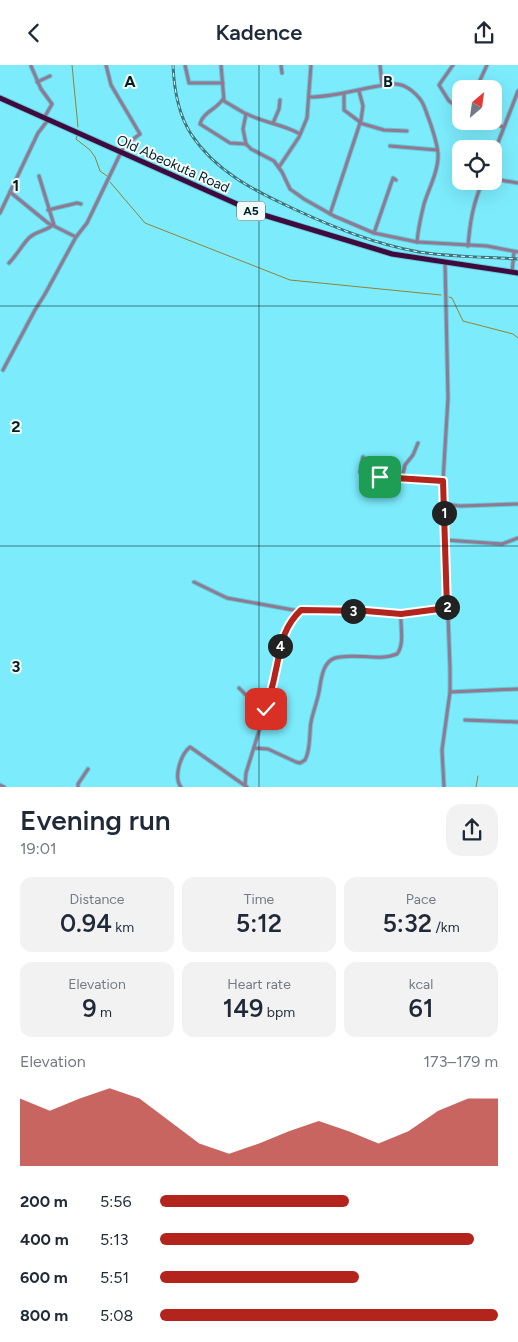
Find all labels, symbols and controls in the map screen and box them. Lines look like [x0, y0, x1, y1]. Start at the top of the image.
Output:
icon: back [20, 19, 48, 47]
text: Kadence [216, 19, 302, 46]
icon: share [470, 19, 498, 47]
text: A [124, 72, 136, 91]
text: B [383, 72, 393, 91]
north arrow [452, 80, 502, 130]
map controls [452, 80, 502, 190]
street label: Old Abeokuta Road [114, 131, 232, 197]
button: locate [452, 140, 502, 190]
text: 1 [13, 176, 19, 195]
road number: A5 [237, 201, 265, 221]
text: 2 [11, 417, 21, 436]
pin [359, 456, 401, 498]
icon: arrive [366, 463, 394, 491]
pin: 1 [432, 501, 456, 525]
text: 1 [442, 505, 447, 522]
pin: 2 [434, 595, 460, 619]
pin: 3 [340, 599, 366, 623]
text: 2 [443, 599, 452, 616]
text: 3 [350, 603, 357, 620]
pin: 4 [268, 633, 292, 659]
text: 4 [276, 638, 285, 655]
text: 3 [12, 657, 21, 676]
pin [245, 688, 287, 730]
icon: check [252, 695, 280, 723]
text: Evening run [20, 803, 171, 837]
button: share [446, 804, 498, 856]
text: 19:01 [20, 839, 57, 858]
text: Distance [70, 891, 124, 908]
text: Time [244, 891, 274, 908]
text: Pace [406, 891, 436, 908]
text: 0.94 [60, 908, 112, 938]
text: 5:12 [236, 908, 282, 938]
text: 5:32 [382, 908, 432, 938]
text: km [112, 919, 134, 936]
text: /km [432, 919, 460, 936]
text: Elevation [68, 976, 126, 993]
text: Heart rate [227, 976, 291, 993]
text: kcal [409, 976, 433, 993]
text: 9 [82, 993, 96, 1023]
text: 149 [223, 993, 263, 1023]
text: 61 [409, 993, 433, 1023]
text: m [96, 1004, 112, 1021]
text: bpm [263, 1004, 295, 1021]
text: Elevation [20, 1052, 86, 1071]
text: 173–179 m [423, 1052, 498, 1071]
text: 200 m [20, 1192, 68, 1211]
text: 5:56 [100, 1192, 132, 1211]
text: 400 m [20, 1230, 69, 1249]
text: 5:13 [100, 1230, 129, 1249]
text: 600 m [20, 1268, 68, 1287]
text: 5:51 [100, 1268, 129, 1287]
text: 800 m [20, 1306, 68, 1325]
text: 5:08 [100, 1306, 133, 1325]

